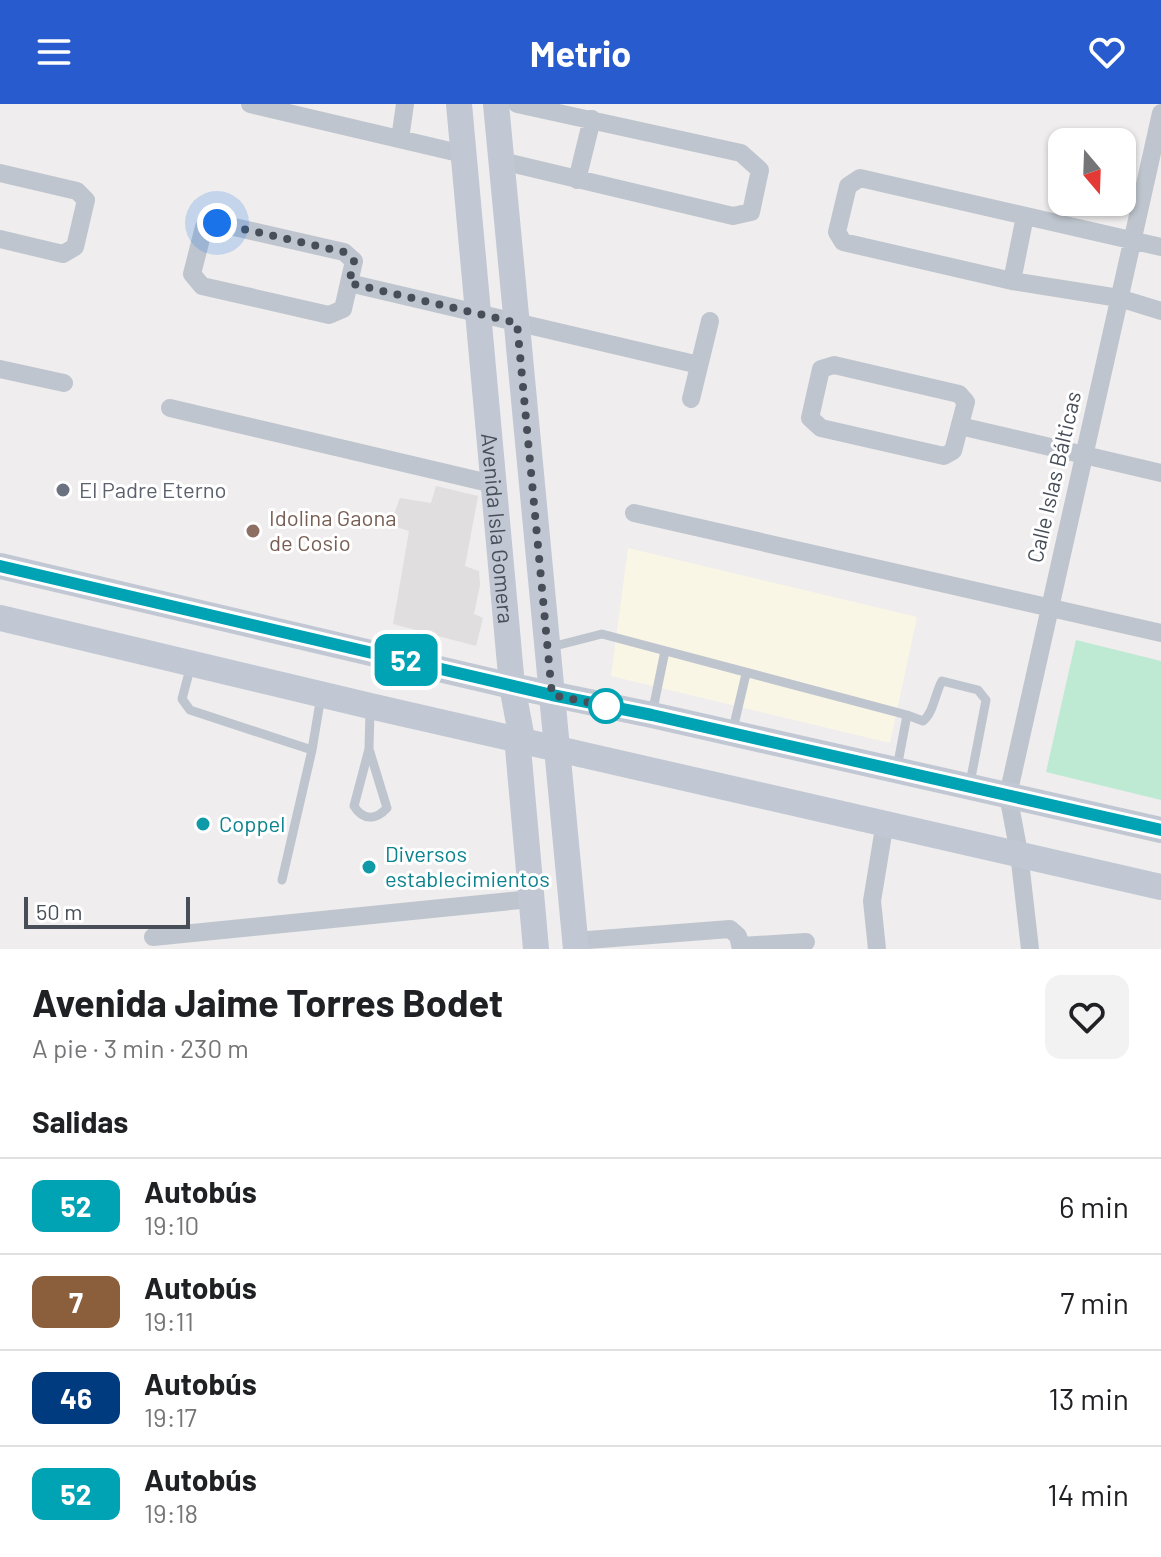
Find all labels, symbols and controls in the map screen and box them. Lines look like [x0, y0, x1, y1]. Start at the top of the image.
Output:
icon: menu [32, 30, 76, 74]
icon: heart [1085, 30, 1129, 74]
text: Metrio [530, 31, 631, 74]
north arrow [1048, 128, 1136, 216]
map controls [1048, 128, 1136, 216]
your location [197, 203, 237, 243]
street label: Calle Islas Bálticas [1021, 389, 1085, 565]
street label: Avenida Isla Gomera [477, 432, 520, 625]
place label: El Padre Eterno [79, 476, 226, 502]
marker: El Padre Eterno [54, 481, 72, 499]
place label: Idolina Gaona de Cosio [269, 504, 397, 555]
marker: Idolina Gaona de Cosio [244, 522, 262, 540]
line badge: 52 [370, 634, 442, 686]
text: 52 [391, 643, 421, 677]
unlabelled marker [589, 689, 623, 723]
place label: Coppel [219, 810, 285, 836]
marker: Coppel [194, 815, 212, 833]
place label: Diversos establecimientos [385, 840, 550, 891]
marker: Diversos establecimientos [360, 858, 378, 876]
scale bar [24, 893, 190, 929]
text: 50 m [36, 898, 82, 924]
button: heart [1045, 975, 1129, 1059]
text: Avenida Jaime Torres Bodet [32, 979, 503, 1025]
text: A pie · 3 min · 230 m [32, 1032, 249, 1063]
text: Salidas [32, 1103, 128, 1139]
text: Autobús [144, 1173, 257, 1209]
text: 6 min [1059, 1188, 1129, 1224]
text: 52 [61, 1189, 91, 1223]
text: 19:10 [144, 1209, 199, 1240]
text: Autobús [144, 1269, 257, 1305]
text: 7 min [1060, 1284, 1129, 1320]
text: 7 [69, 1285, 83, 1319]
text: 19:11 [144, 1305, 194, 1336]
text: Autobús [144, 1365, 257, 1401]
text: 13 min [1048, 1380, 1129, 1416]
text: 46 [60, 1381, 92, 1415]
text: 19:17 [144, 1401, 197, 1432]
text: Autobús [144, 1461, 257, 1497]
text: 14 min [1047, 1476, 1129, 1512]
text: 52 [61, 1477, 91, 1511]
text: 19:18 [144, 1497, 198, 1528]

